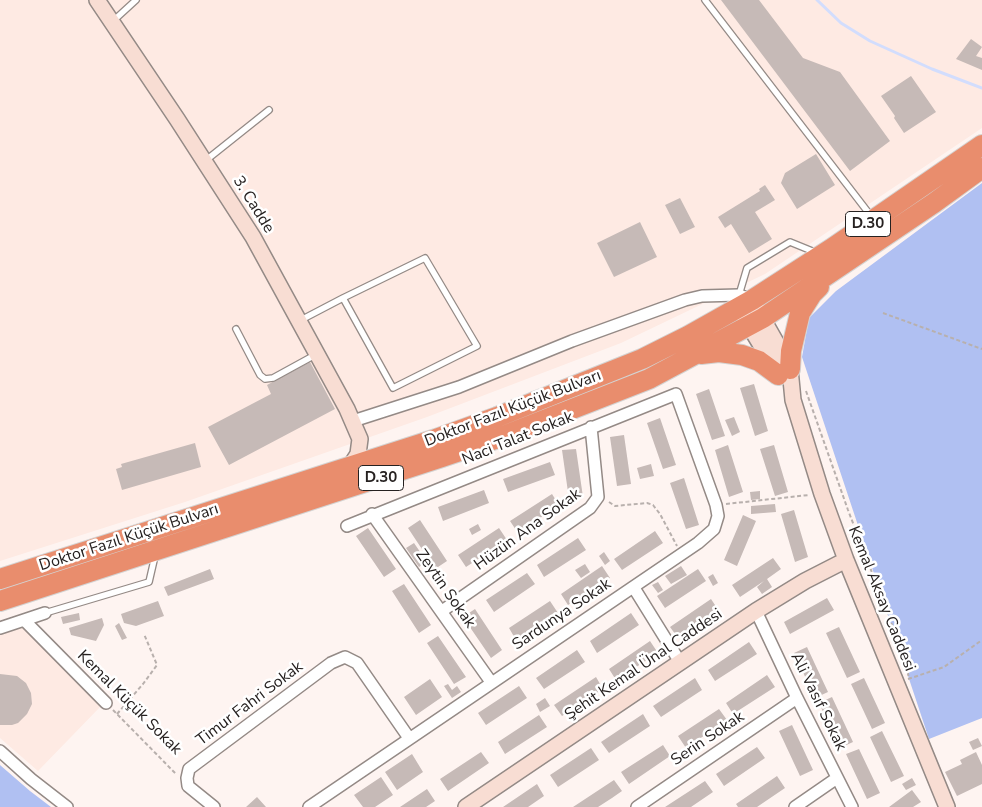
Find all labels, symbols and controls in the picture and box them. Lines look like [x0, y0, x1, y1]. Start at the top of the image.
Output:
street label: 3. Cadde [228, 173, 278, 237]
road number: D.30 [846, 212, 890, 236]
street label: Doktor Fazıl Küçük Bulvarı [422, 366, 604, 452]
street label: Naci Talat Sokak [459, 408, 577, 470]
road number: D.30 [358, 466, 404, 490]
street label: Hüzün Ana Sokak [471, 485, 585, 575]
street label: Doktor Fazıl Küçük Bulvarı [37, 500, 221, 576]
street label: Kemal Aksay Caddesi [843, 524, 919, 674]
street label: Zeytin Sokak [411, 546, 479, 632]
street label: Sardunya Sokak [509, 575, 615, 655]
street label: Şehit Kemal Ünal Caddesi [562, 605, 726, 725]
street label: Kemal Küçük Sokak [73, 647, 185, 759]
street label: Ali Vasıf Sokak [786, 650, 850, 754]
street label: Timur Fahri Sokak [193, 658, 307, 750]
street label: Serin Sokak [668, 708, 748, 770]

